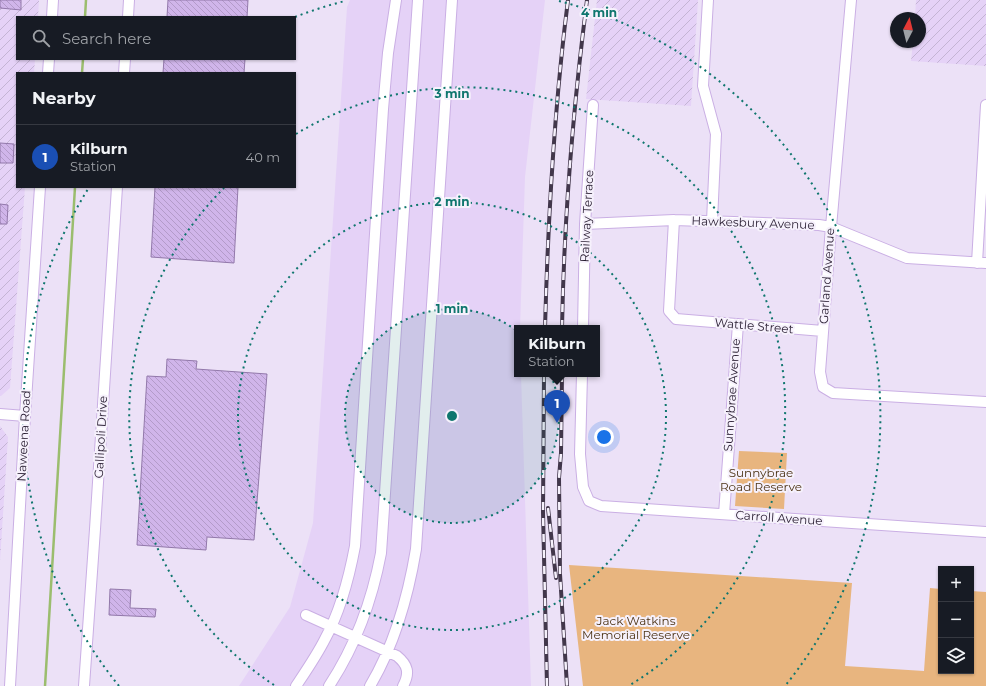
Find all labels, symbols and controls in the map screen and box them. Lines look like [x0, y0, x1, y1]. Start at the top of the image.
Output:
text: 4 min [581, 5, 617, 20]
north arrow [890, 12, 926, 48]
search box [16, 16, 296, 60]
icon: search [30, 27, 52, 49]
text: Search here [62, 29, 151, 48]
text: 3 min [434, 86, 470, 101]
text: Nearby [32, 88, 96, 108]
text: Kilburn [70, 139, 128, 158]
text: 1 [42, 149, 48, 165]
text: 40 m [246, 149, 280, 165]
text: Station [70, 158, 116, 174]
street label: Railway Terrace [577, 169, 596, 263]
text: 2 min [435, 194, 469, 209]
street label: Hawkesbury Avenue [691, 213, 815, 232]
street label: Garland Avenue [816, 228, 837, 324]
text: 1 min [436, 301, 468, 316]
street label: Wattle Street [714, 315, 794, 336]
popup [514, 325, 600, 377]
text: Kilburn [528, 334, 586, 353]
street label: Sunnybrae Avenue [720, 338, 743, 452]
text: Station [528, 353, 575, 369]
street label: Naweena Road [14, 390, 33, 482]
pin: 1 [544, 390, 570, 423]
street label: Gallipoli Drive [91, 395, 110, 479]
centre of rings [445, 409, 459, 423]
your location [594, 427, 614, 447]
park label: Sunnybrae Road Reserve [720, 465, 802, 494]
street label: Carroll Avenue [735, 507, 823, 528]
map controls [938, 566, 974, 674]
button: + [938, 566, 974, 602]
button: − [938, 602, 974, 638]
park label: Jack Watkins Memorial Reserve [582, 613, 690, 642]
button: layers [938, 638, 974, 674]

